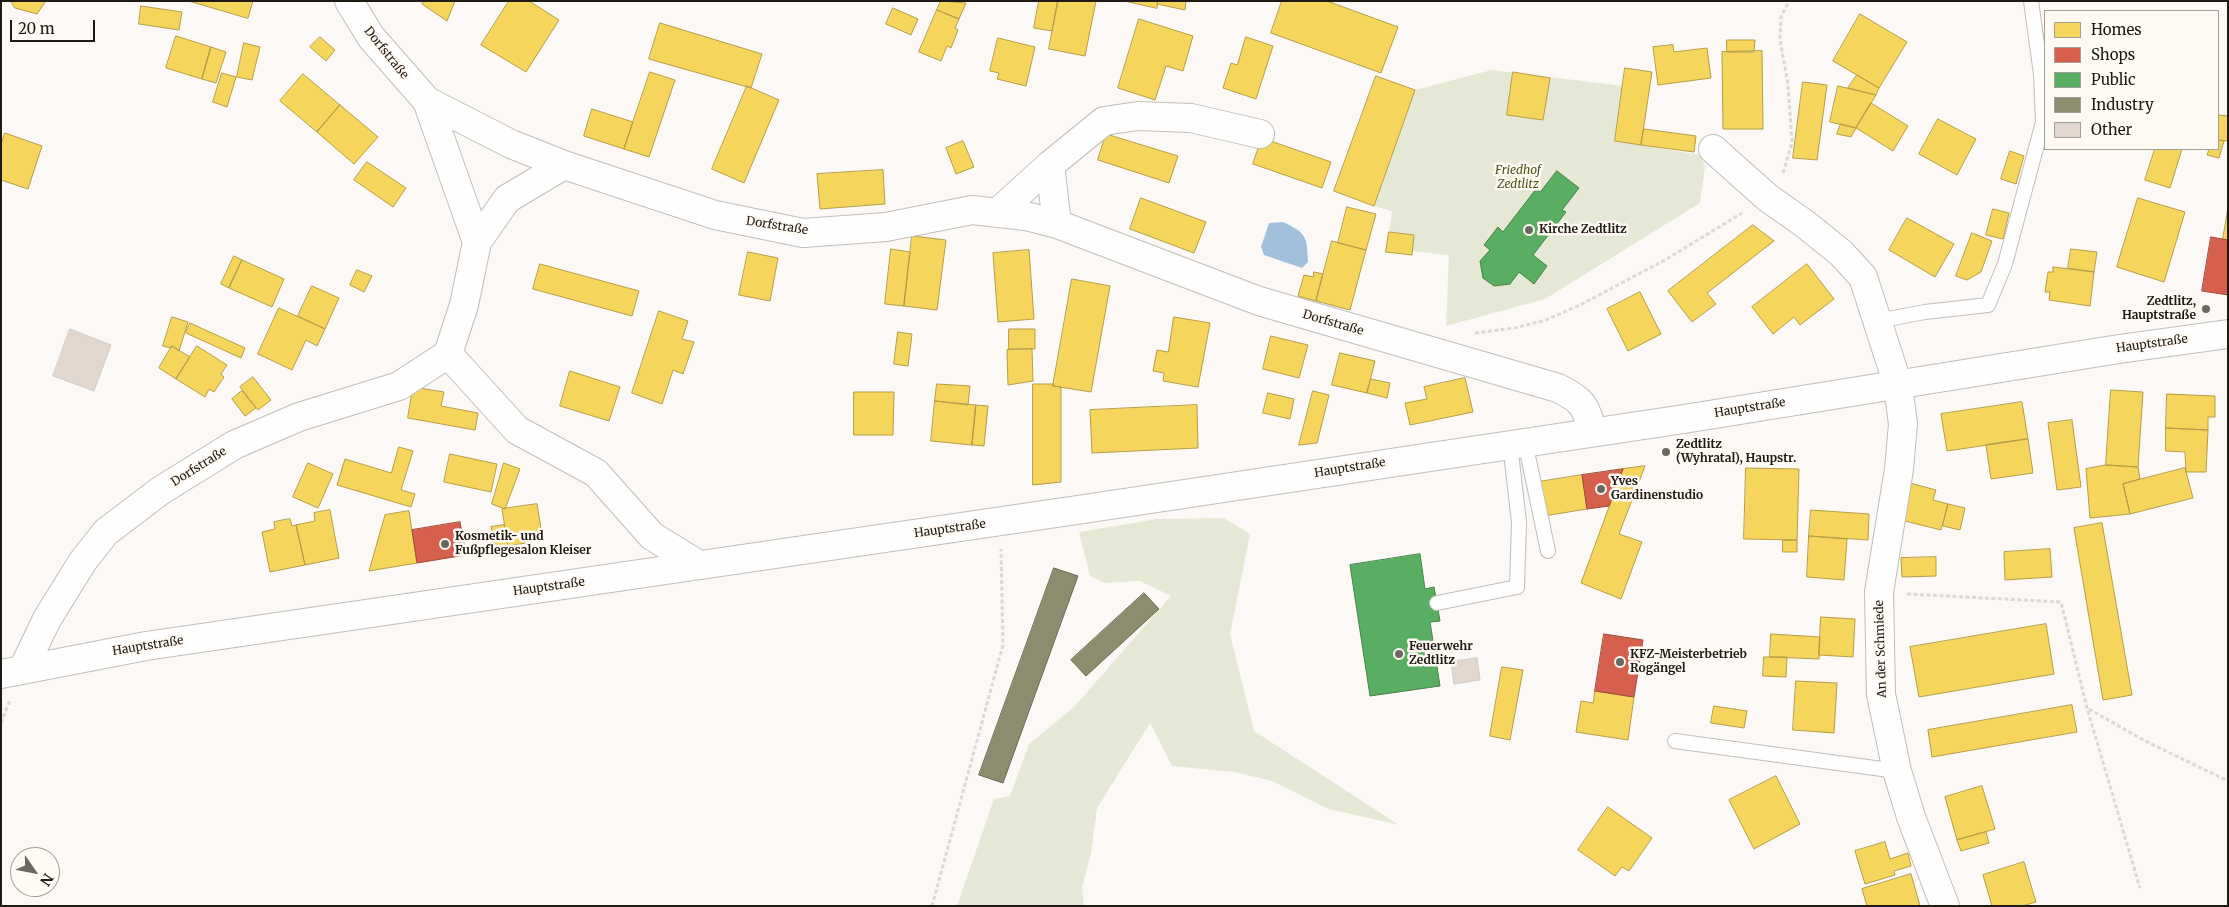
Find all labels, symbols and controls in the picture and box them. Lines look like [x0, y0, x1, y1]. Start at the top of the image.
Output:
scale bar [12, 10, 98, 42]
legend [2044, 10, 2219, 150]
text: 20 m [18, 19, 55, 38]
text: Homes [2091, 20, 2142, 39]
street label: Dorfstraße [361, 24, 411, 82]
text: Shops [2091, 45, 2135, 64]
text: Public [2091, 70, 2136, 89]
text: Industry [2091, 95, 2154, 114]
text: Other [2091, 120, 2132, 139]
park label: Friedhof Zedtlitz [1495, 164, 1541, 192]
street label: Dorfstraße [745, 214, 809, 238]
place label: Kirche Zedtlitz [1539, 223, 1627, 237]
marker: Kirche Zedtlitz [1523, 224, 1535, 236]
place label: Zedtlitz, Hauptstraße [2122, 295, 2196, 323]
marker: Zedtlitz, Hauptstraße [2200, 303, 2212, 315]
street label: Dorfstraße [1301, 307, 1365, 339]
street label: Hauptstraße [2115, 332, 2189, 356]
street label: Hauptstraße [1713, 395, 1787, 421]
place label: Zedtlitz (Wyhratal), Haupstr. [1676, 438, 1796, 466]
street label: Dorfstraße [169, 444, 229, 490]
marker: Zedtlitz (Wyhratal), Haupstr. [1660, 446, 1672, 458]
street label: Hauptstraße [1313, 455, 1387, 481]
place label: Yves Gardinenstudio [1611, 475, 1703, 503]
marker: Yves Gardinenstudio [1595, 483, 1607, 495]
street label: Hauptstraße [913, 517, 987, 541]
place label: Kosmetik- und Fußpflegesalon Kleiser [455, 530, 591, 558]
marker: Kosmetik- und Fußpflegesalon Kleiser [439, 538, 451, 550]
street label: Hauptstraße [512, 575, 586, 599]
street label: An der Schmiede [1872, 600, 1890, 698]
street label: Hauptstraße [111, 633, 185, 659]
place label: Feuerwehr Zedtlitz [1409, 640, 1473, 668]
marker: Feuerwehr Zedtlitz [1393, 648, 1405, 660]
place label: KFZ-Meisterbetrieb Rogängel [1630, 648, 1747, 676]
marker: KFZ-Meisterbetrieb Rogängel [1614, 656, 1626, 668]
north arrow [10, 847, 60, 897]
text: N [36, 870, 57, 889]

